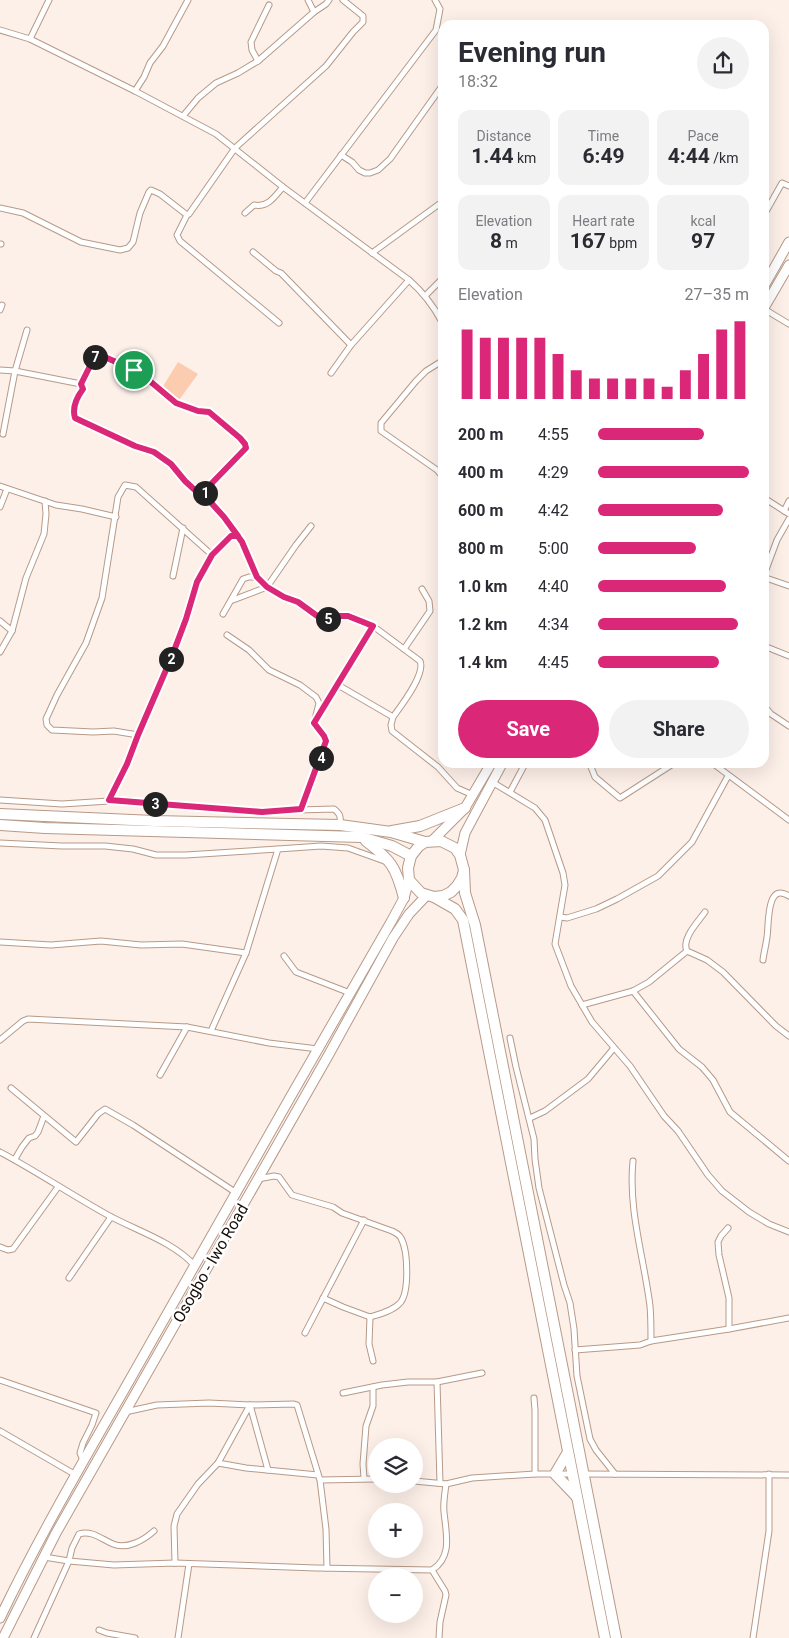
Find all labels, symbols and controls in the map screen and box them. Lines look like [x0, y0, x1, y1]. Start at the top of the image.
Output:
text: Evening run [458, 36, 606, 69]
button: share [697, 37, 749, 89]
text: 18:32 [458, 72, 498, 91]
text: Distance [477, 128, 531, 144]
text: Time [588, 128, 619, 144]
text: Pace [688, 128, 719, 144]
text: 1.44 [471, 144, 514, 168]
text: 6:49 [582, 144, 625, 168]
text: 4:44 [668, 144, 710, 168]
text: km [514, 150, 536, 166]
text: /km [710, 150, 739, 166]
text: Elevation [475, 213, 532, 229]
text: Heart rate [572, 213, 635, 229]
text: kcal [691, 213, 716, 229]
text: 8 [490, 229, 502, 253]
text: 167 [570, 229, 606, 253]
text: 97 [691, 229, 715, 253]
text: m [502, 235, 518, 251]
text: bpm [606, 235, 637, 251]
text: Elevation [458, 285, 523, 304]
text: 27–35 m [685, 285, 749, 304]
pin: 7 [82, 344, 108, 370]
text: 7 [91, 349, 100, 365]
pin [113, 349, 155, 391]
icon: arrive [120, 356, 148, 384]
text: 200 m [458, 425, 503, 444]
text: 4:55 [538, 425, 569, 444]
text: 400 m [458, 463, 503, 482]
text: 4:29 [538, 463, 569, 482]
pin: 1 [192, 480, 218, 506]
text: 1 [201, 485, 210, 501]
text: 600 m [458, 501, 503, 520]
text: 4:42 [538, 501, 569, 520]
text: 800 m [458, 539, 503, 558]
text: 5:00 [538, 539, 569, 558]
text: 1.0 km [458, 577, 507, 596]
text: 4:40 [538, 577, 569, 596]
pin: 5 [316, 606, 340, 632]
text: 5 [324, 611, 333, 627]
text: 1.2 km [458, 615, 507, 634]
text: 4:34 [538, 615, 569, 634]
pin: 2 [158, 646, 184, 672]
text: 2 [167, 651, 176, 667]
text: 1.4 km [458, 653, 507, 672]
text: 4:45 [538, 653, 569, 672]
button: Save [458, 700, 599, 758]
button: Share [609, 700, 749, 758]
pin: 4 [308, 746, 334, 770]
text: 4 [317, 750, 326, 766]
pin: 3 [142, 792, 168, 816]
text: 3 [151, 796, 160, 812]
street label: Osogbo - Iwo Road [169, 1200, 252, 1326]
map controls [368, 1438, 423, 1623]
button: layers [368, 1438, 423, 1493]
button: + [368, 1503, 423, 1558]
button: − [368, 1568, 423, 1623]

